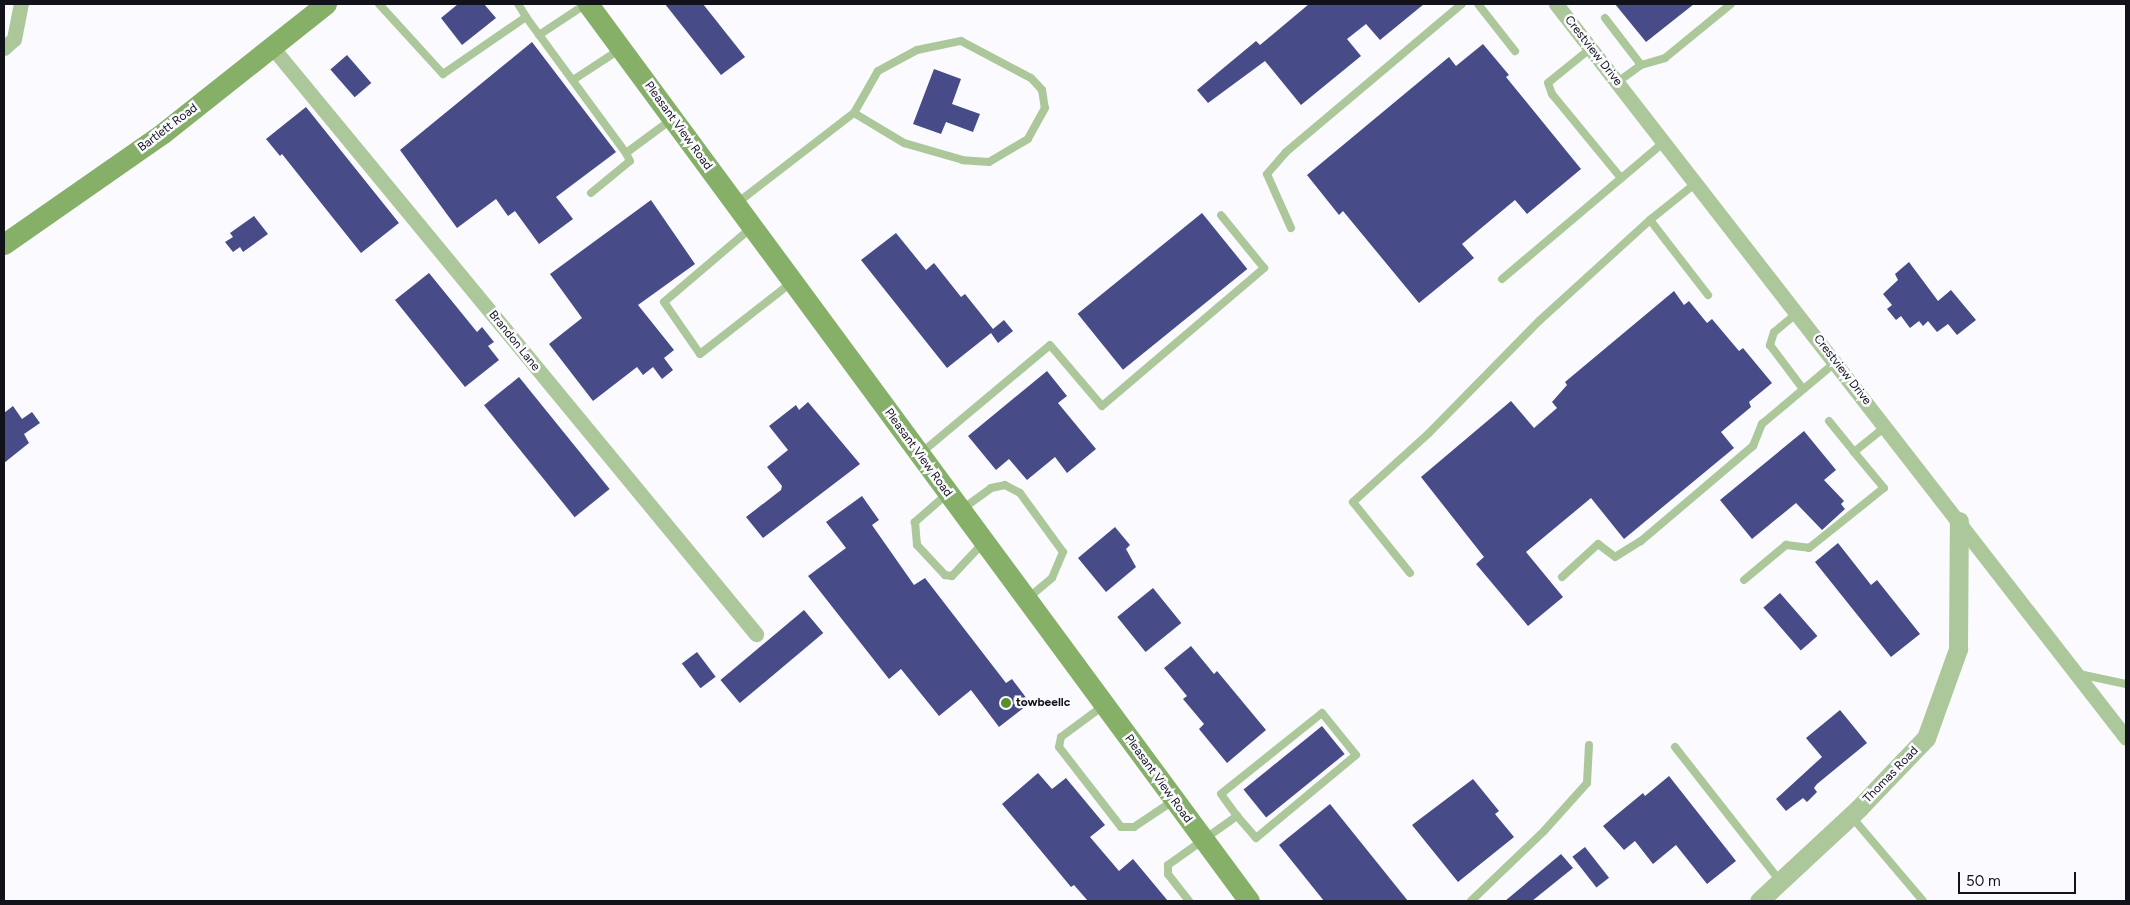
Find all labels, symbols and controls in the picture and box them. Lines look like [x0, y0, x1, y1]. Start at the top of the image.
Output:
street label: Crestview Drive [1561, 13, 1625, 89]
street label: Pleasant View Road [641, 79, 715, 173]
street label: Bartlett Road [135, 101, 201, 155]
street label: Brandon Lane [485, 308, 543, 374]
street label: Crestview Drive [1810, 332, 1874, 408]
street label: Pleasant View Road [881, 406, 955, 500]
place label: towbeellc [1016, 696, 1070, 710]
marker: towbeellc [1000, 697, 1012, 709]
street label: Pleasant View Road [1121, 732, 1195, 826]
street label: Thomas Road [1861, 744, 1921, 806]
scale bar [1960, 862, 2078, 894]
text: 50 m [1966, 872, 2001, 890]

